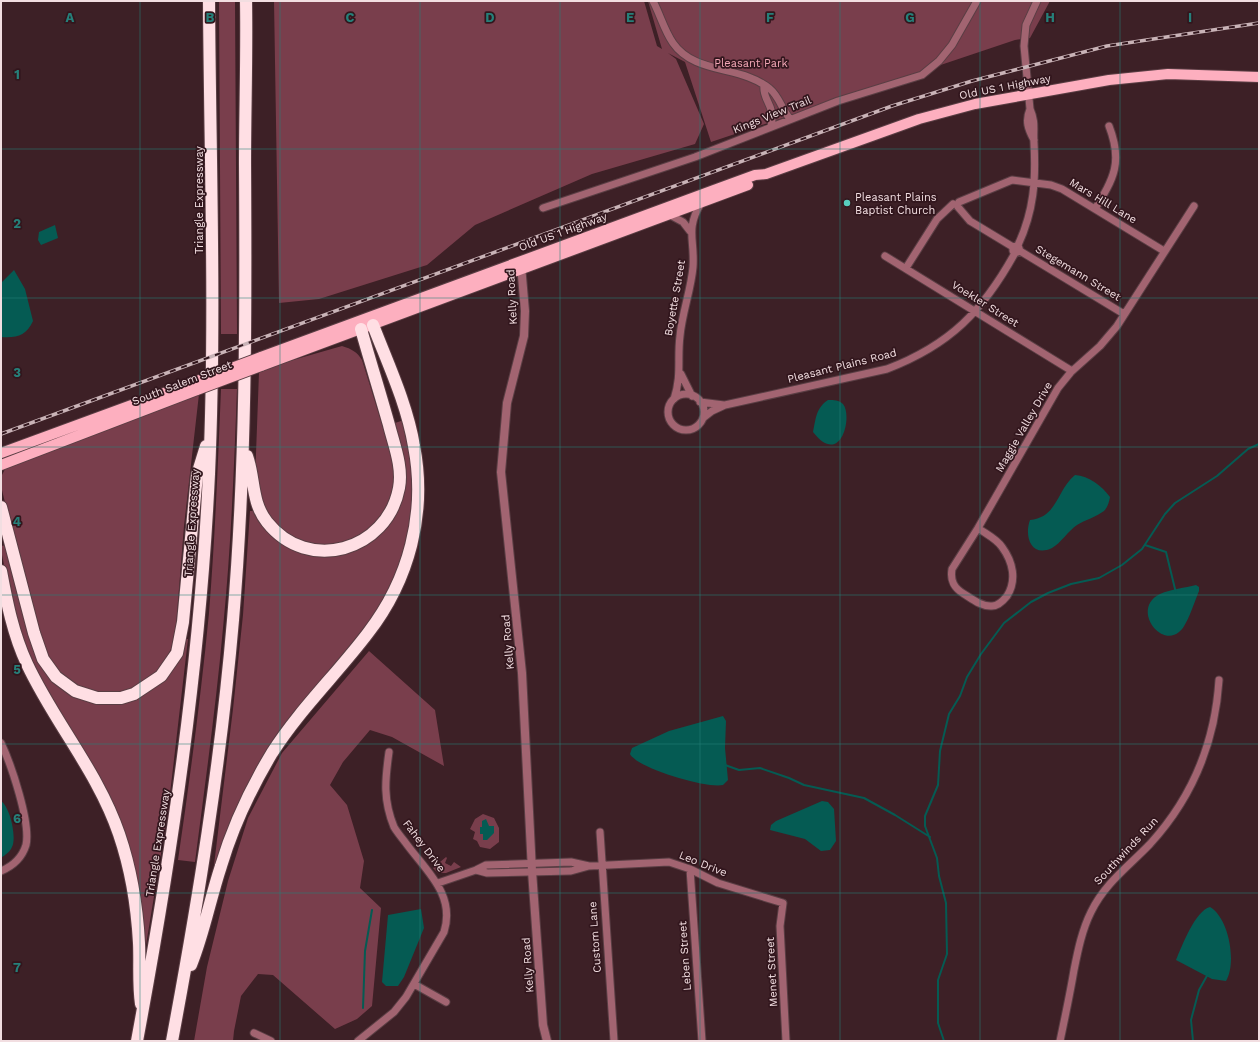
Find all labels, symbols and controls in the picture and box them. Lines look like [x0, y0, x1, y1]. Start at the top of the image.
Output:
text: A [66, 10, 75, 25]
text: B [206, 10, 215, 25]
text: C [346, 10, 355, 25]
text: D [485, 10, 495, 25]
text: E [626, 10, 634, 25]
text: F [766, 10, 774, 25]
text: G [905, 10, 915, 25]
text: H [1045, 10, 1055, 25]
text: I [1188, 10, 1192, 25]
park label: Pleasant Park [714, 57, 788, 70]
text: 1 [14, 67, 20, 82]
street label: Old US 1 Highway [958, 72, 1052, 102]
street label: Kings View Trail [731, 93, 814, 137]
street label: Triangle Expressway [193, 146, 206, 254]
street label: Mars Hill Lane [1067, 176, 1139, 226]
place label: Pleasant Plains Baptist Church [855, 191, 937, 217]
marker: Pleasant Plains Baptist Church [842, 198, 852, 208]
street label: Old US 1 Highway [517, 210, 609, 254]
text: 2 [13, 216, 21, 231]
street label: Stegemann Street [1033, 242, 1123, 304]
street label: Boyette Street [662, 258, 688, 337]
street label: Kelly Road [504, 269, 520, 325]
street label: Voekler Street [949, 278, 1021, 330]
street label: Pleasant Plains Road [786, 346, 898, 386]
street label: South Salem Street [130, 358, 234, 408]
text: 3 [13, 365, 21, 380]
street label: Maggie Valley Drive [993, 380, 1055, 474]
street label: Triangle Expressway [182, 468, 202, 577]
text: 4 [13, 514, 22, 529]
street label: Kelly Road [499, 614, 517, 670]
text: 5 [13, 662, 21, 677]
street label: Triangle Expressway [143, 788, 173, 897]
text: 6 [13, 811, 21, 826]
street label: Southwinds Run [1091, 814, 1161, 888]
street label: Fahey Drive [400, 817, 448, 875]
street label: Leo Drive [677, 849, 729, 879]
street label: Custom Lane [586, 901, 604, 973]
street label: Leben Street [676, 920, 694, 991]
street label: Menet Street [764, 936, 780, 1007]
street label: Kelly Road [520, 937, 536, 993]
text: 7 [13, 960, 21, 975]

